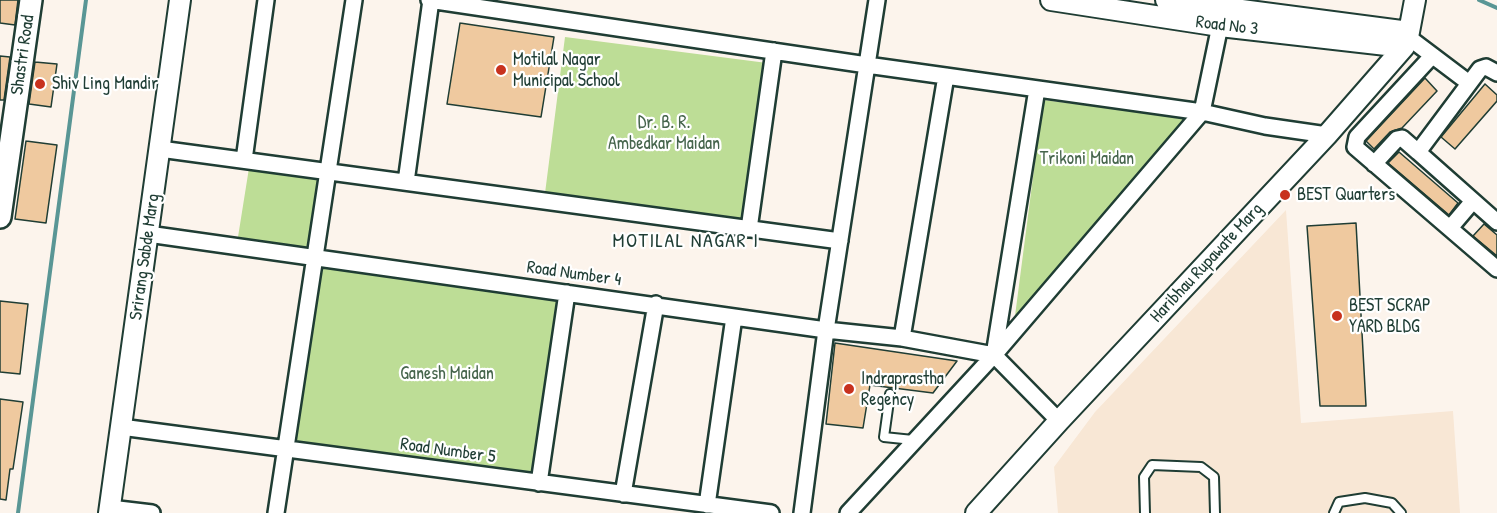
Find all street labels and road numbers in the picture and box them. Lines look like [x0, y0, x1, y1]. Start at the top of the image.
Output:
street label: Road No 3 [1195, 11, 1259, 41]
street label: Shastri Road [7, 14, 39, 96]
street label: Srirang Sabde Marg [125, 192, 165, 322]
street label: Haribhau Rupawate Marg [1146, 199, 1268, 327]
street label: Road Number 4 [525, 257, 623, 291]
street label: Road Number 5 [399, 434, 497, 468]

